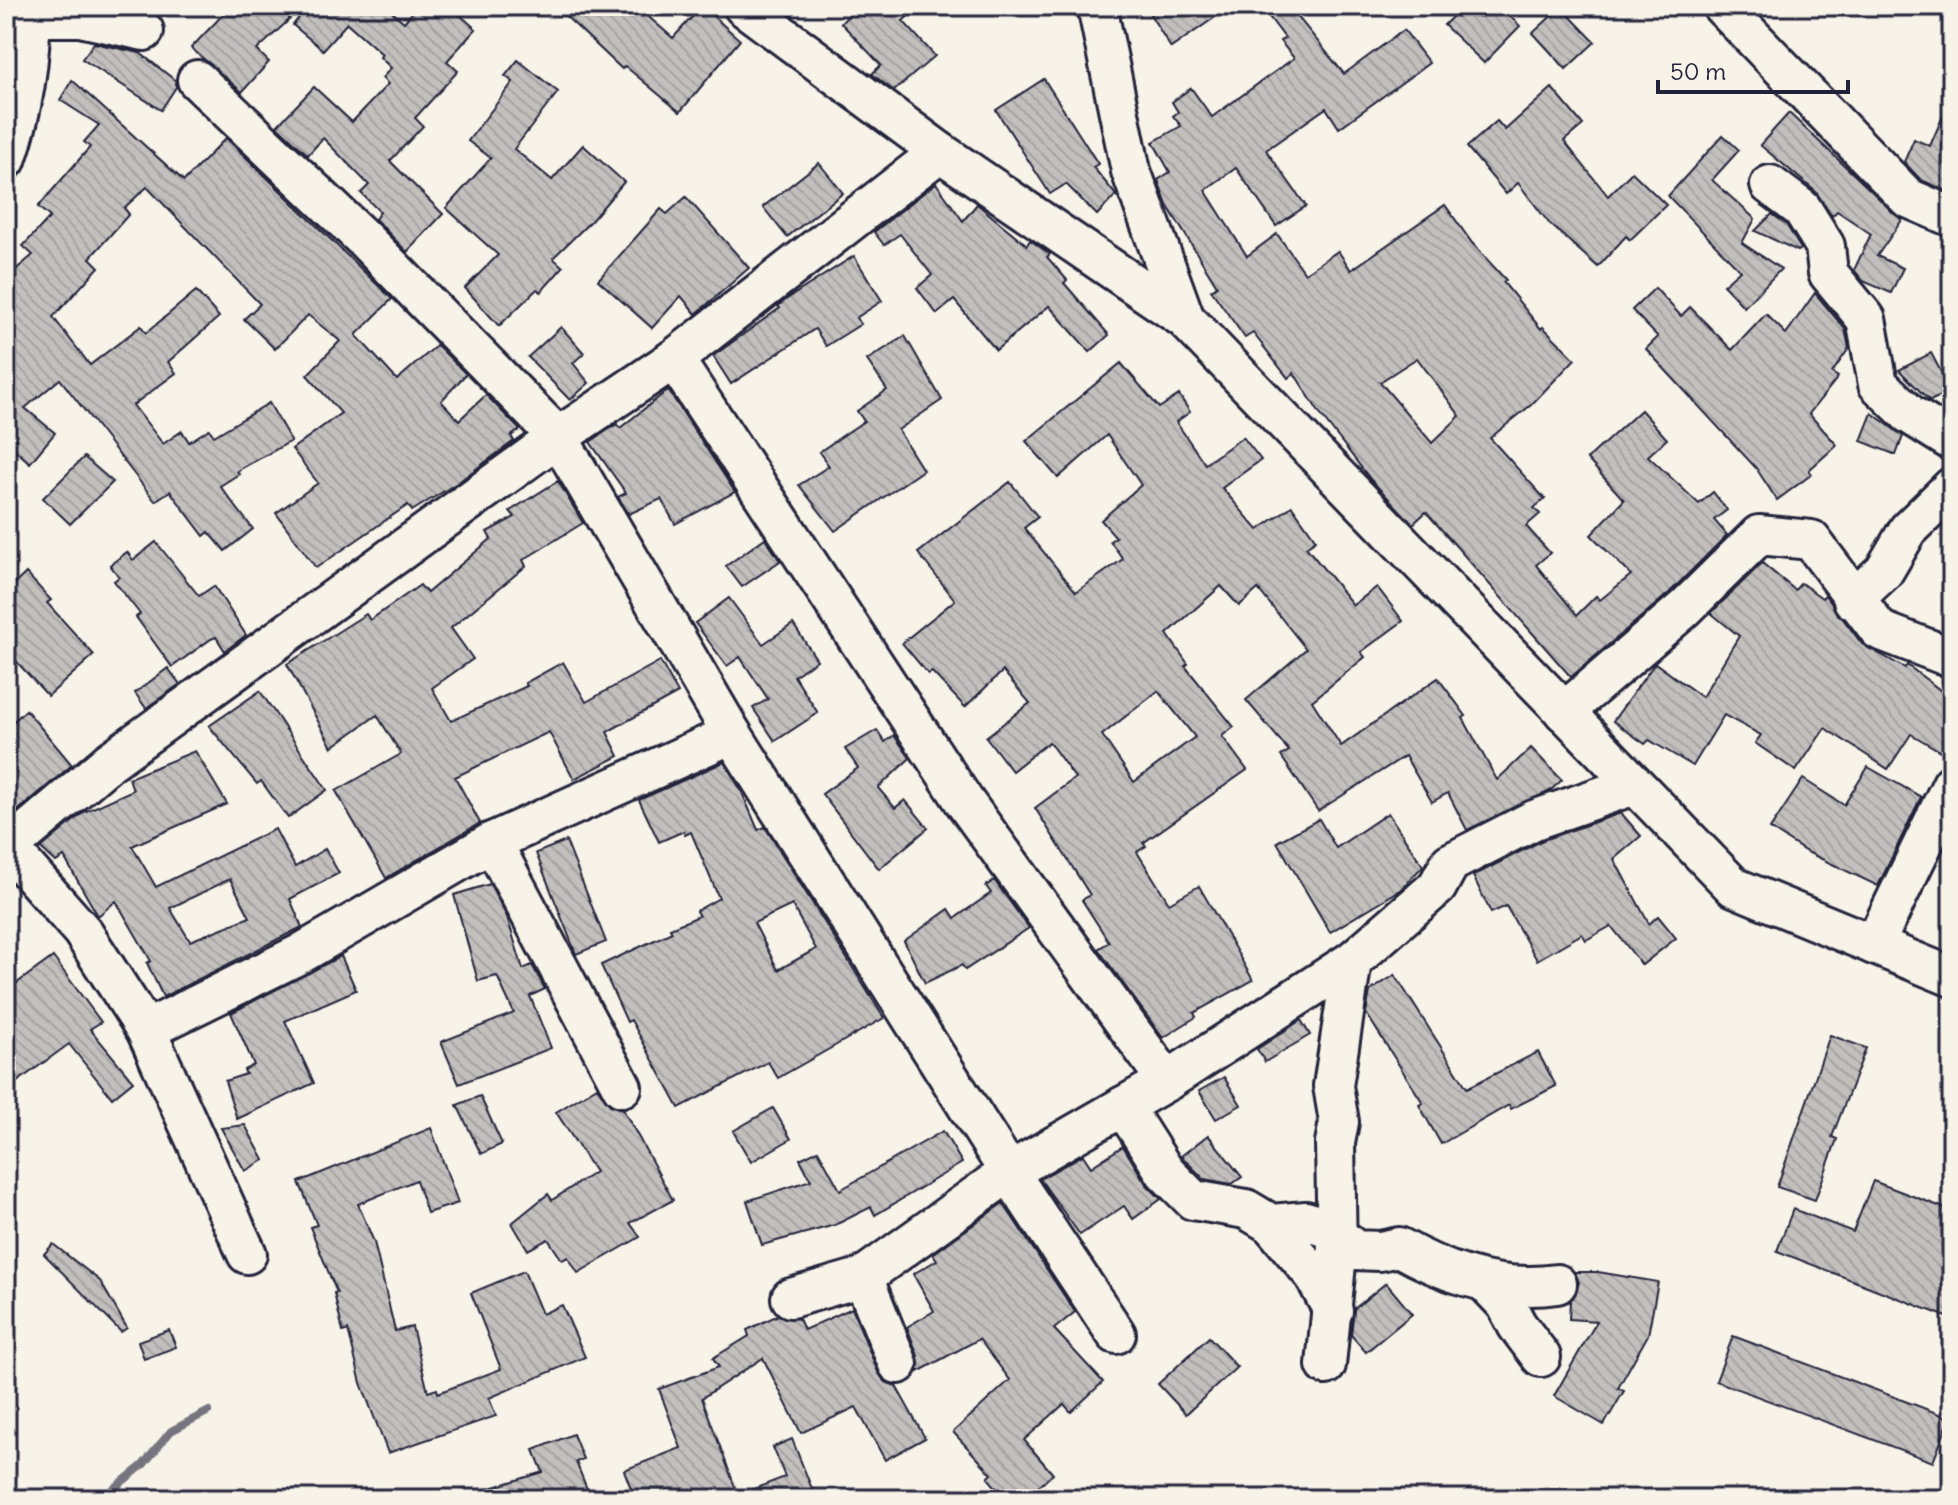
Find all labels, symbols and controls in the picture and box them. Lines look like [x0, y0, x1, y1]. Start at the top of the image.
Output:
scale bar [1658, 44, 1848, 94]
text: 50 m [1670, 56, 1726, 86]

